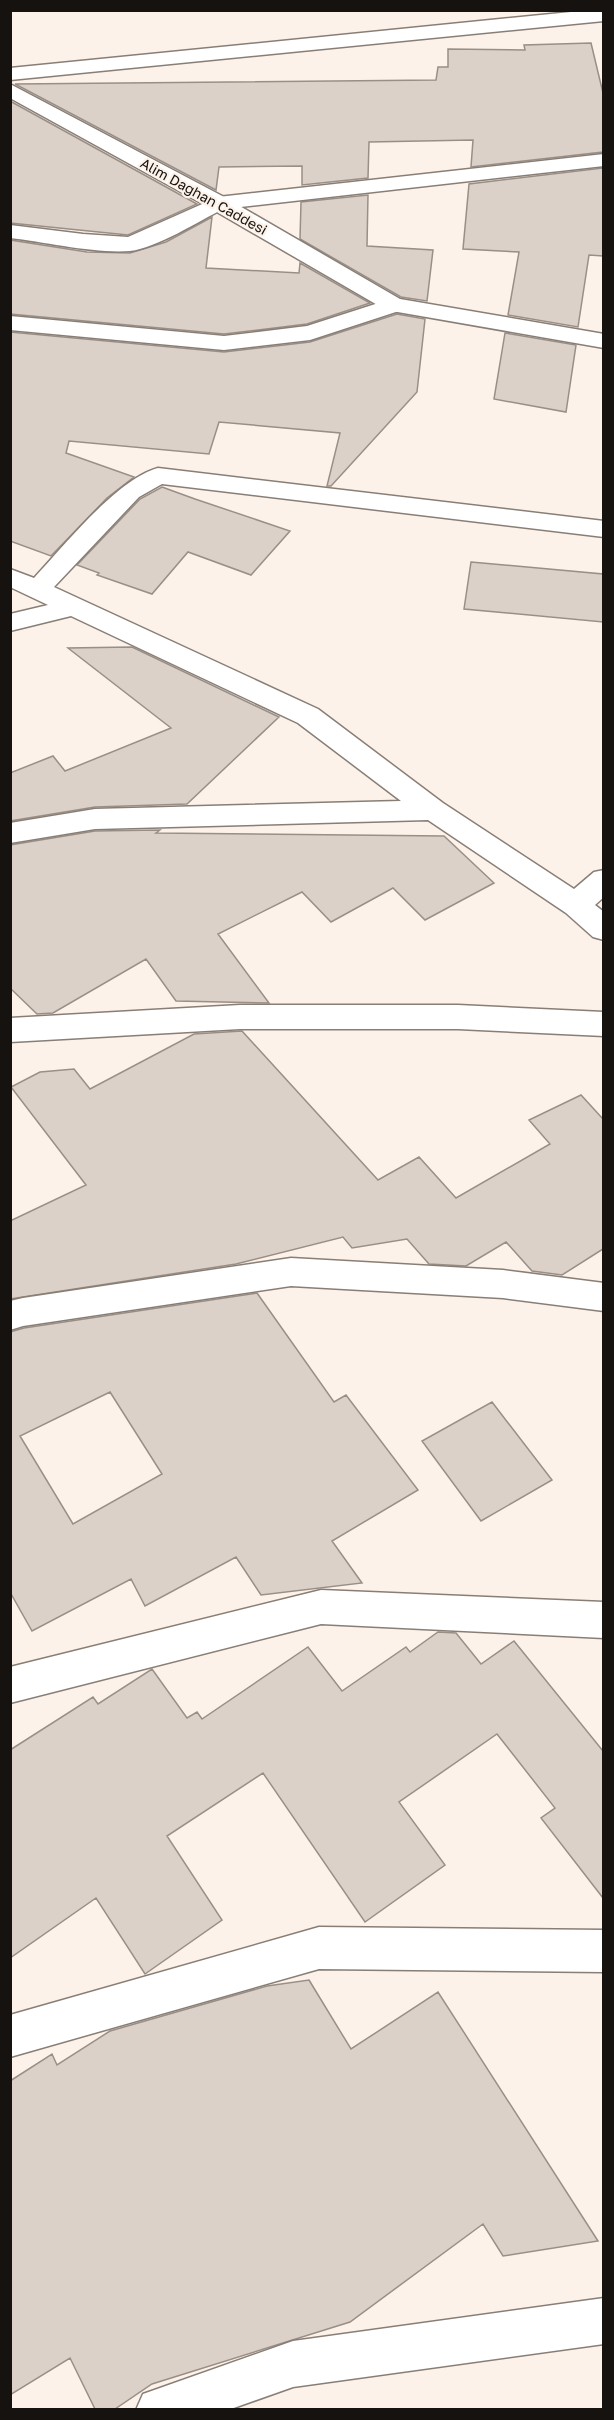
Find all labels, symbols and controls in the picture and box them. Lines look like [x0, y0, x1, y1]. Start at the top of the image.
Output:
street label: Alim Dağhan Caddesi [138, 154, 270, 238]

